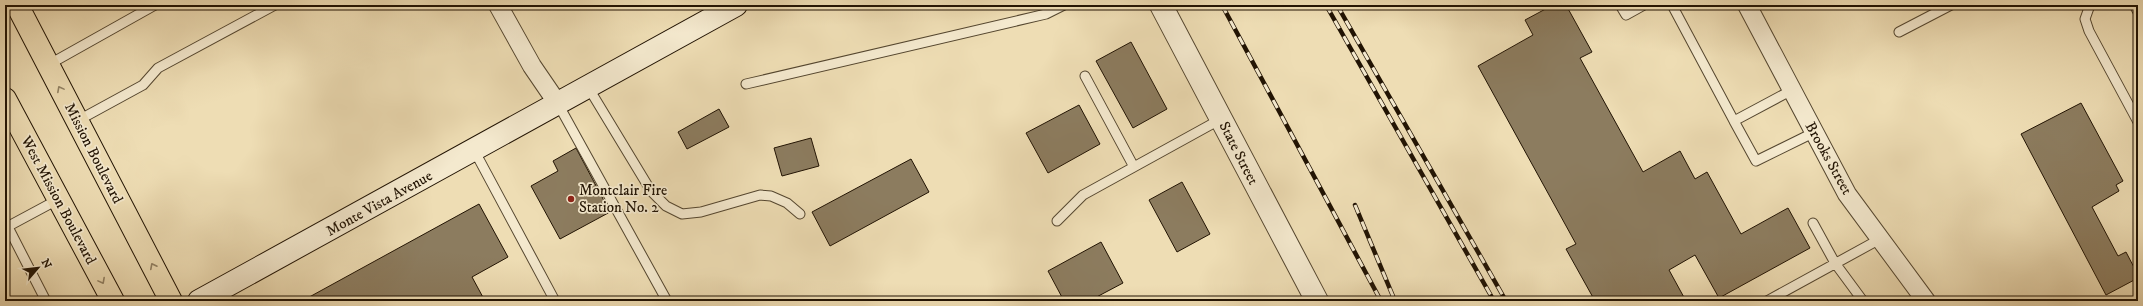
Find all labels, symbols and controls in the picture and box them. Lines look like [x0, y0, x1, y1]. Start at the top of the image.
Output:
one-way arrow [58, 86, 65, 93]
street label: Mission Boulevard [60, 100, 127, 207]
street label: State Street [1214, 118, 1263, 188]
street label: Brooks Street [1801, 118, 1857, 198]
street label: West Mission Boulevard [16, 132, 101, 268]
street label: Monte Vista Avenue [323, 166, 436, 241]
place label: Montclair Fire Station No. 2 [579, 181, 667, 217]
marker: Montclair Fire Station No. 2 [566, 194, 576, 204]
north arrow [18, 248, 58, 288]
text: N [38, 257, 54, 271]
one-way arrow [150, 263, 158, 271]
one-way arrow [97, 277, 105, 284]

